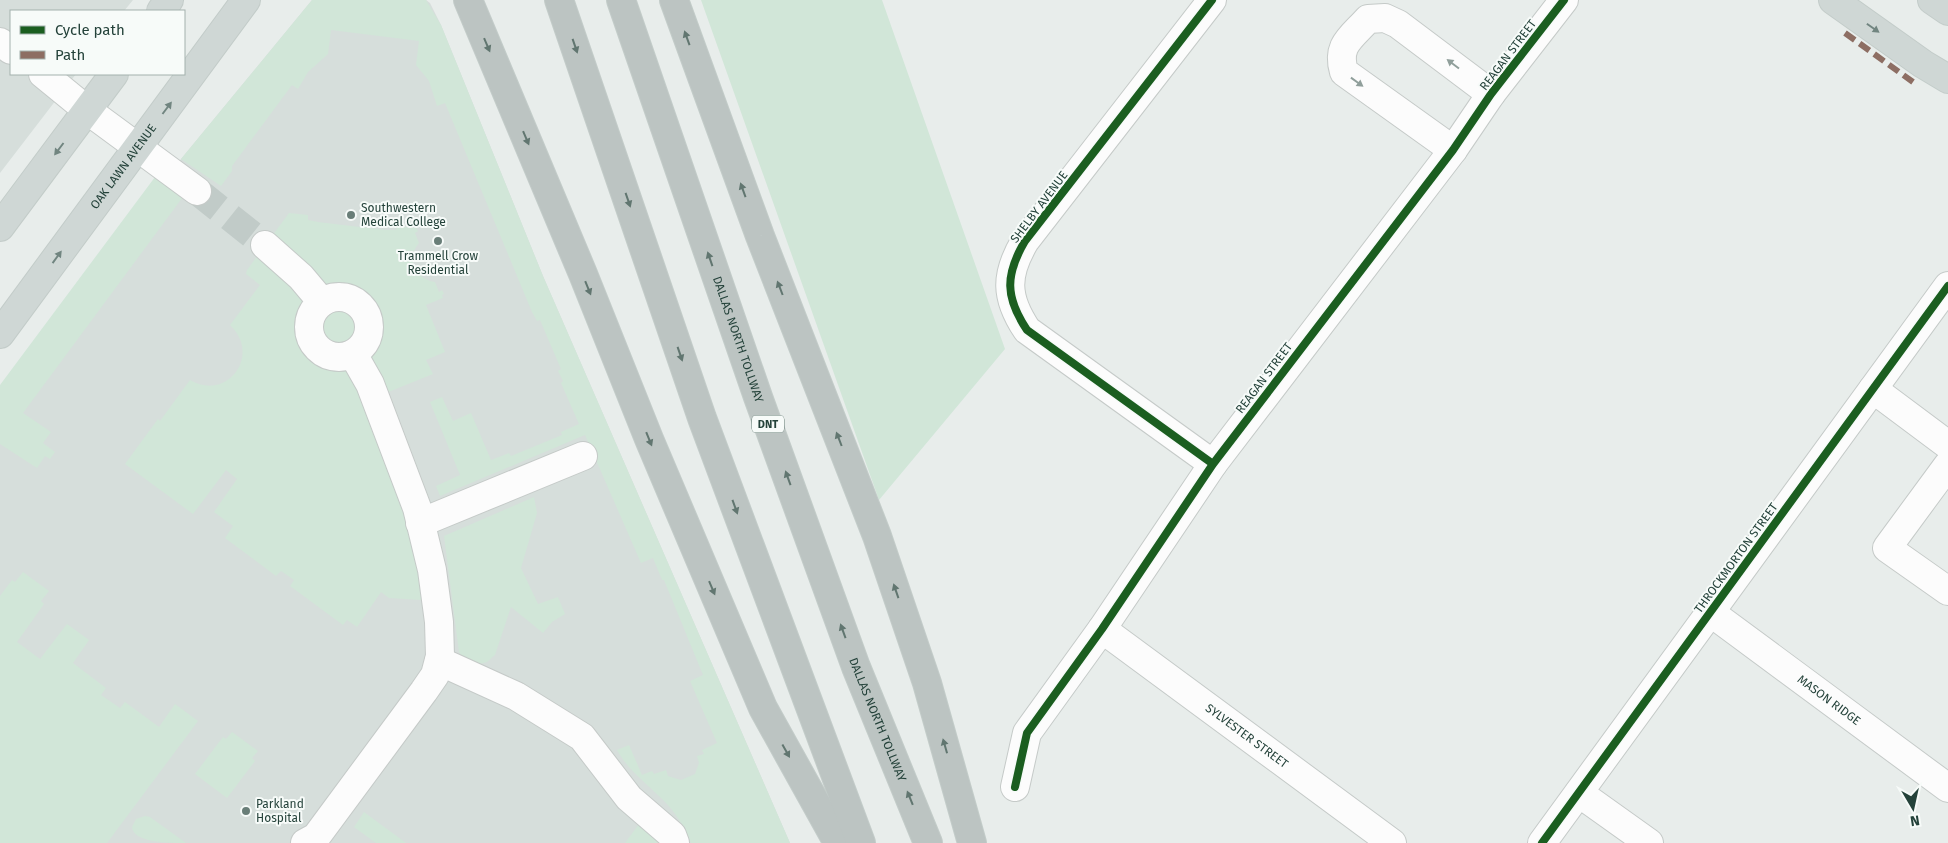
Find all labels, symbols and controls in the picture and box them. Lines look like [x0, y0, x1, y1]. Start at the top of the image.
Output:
legend [10, 10, 185, 75]
street label: REAGAN STREET [1477, 16, 1540, 93]
text: Cycle path [55, 21, 125, 39]
one-way arrow [1866, 23, 1880, 33]
one-way arrow [683, 30, 691, 45]
one-way arrow [483, 38, 491, 52]
one-way arrow [571, 39, 579, 54]
text: Path [55, 46, 85, 64]
one-way arrow [1447, 59, 1460, 70]
one-way arrow [1350, 77, 1364, 87]
one-way arrow [161, 102, 172, 115]
street label: OAK LAWN AVENUE [87, 121, 159, 212]
one-way arrow [522, 131, 530, 145]
one-way arrow [53, 142, 64, 155]
street label: SHELBY AVENUE [1007, 168, 1071, 246]
one-way arrow [739, 183, 746, 198]
one-way arrow [624, 193, 632, 208]
place label: Southwestern Medical College [361, 201, 446, 229]
marker: Southwestern Medical College [345, 209, 357, 221]
marker: Trammell Crow Residential [432, 235, 444, 247]
place label: Trammell Crow Residential [398, 249, 479, 277]
one-way arrow [52, 250, 62, 264]
one-way arrow [706, 251, 713, 266]
street label: DALLAS NORTH TOLLWAY [710, 274, 767, 405]
one-way arrow [776, 280, 784, 295]
one-way arrow [585, 281, 593, 295]
street label: REAGAN STREET [1233, 339, 1296, 416]
one-way arrow [677, 346, 684, 361]
road number: DNT [752, 416, 784, 432]
one-way arrow [645, 432, 653, 447]
one-way arrow [835, 432, 843, 446]
one-way arrow [784, 470, 792, 485]
one-way arrow [732, 499, 739, 514]
street label: THROCKMORTON STREET [1691, 500, 1781, 616]
one-way arrow [709, 581, 717, 595]
one-way arrow [892, 584, 899, 599]
one-way arrow [839, 623, 846, 638]
street label: DALLAS NORTH TOLLWAY [846, 656, 909, 784]
street label: MASON RIDGE [1795, 672, 1863, 728]
street label: SYLVESTER STREET [1203, 701, 1292, 771]
one-way arrow [941, 739, 949, 754]
one-way arrow [782, 744, 791, 757]
north arrow [1888, 783, 1938, 833]
one-way arrow [905, 791, 913, 805]
place label: Parkland Hospital [256, 797, 304, 825]
marker: Parkland Hospital [240, 805, 252, 817]
text: N [1909, 811, 1921, 829]

